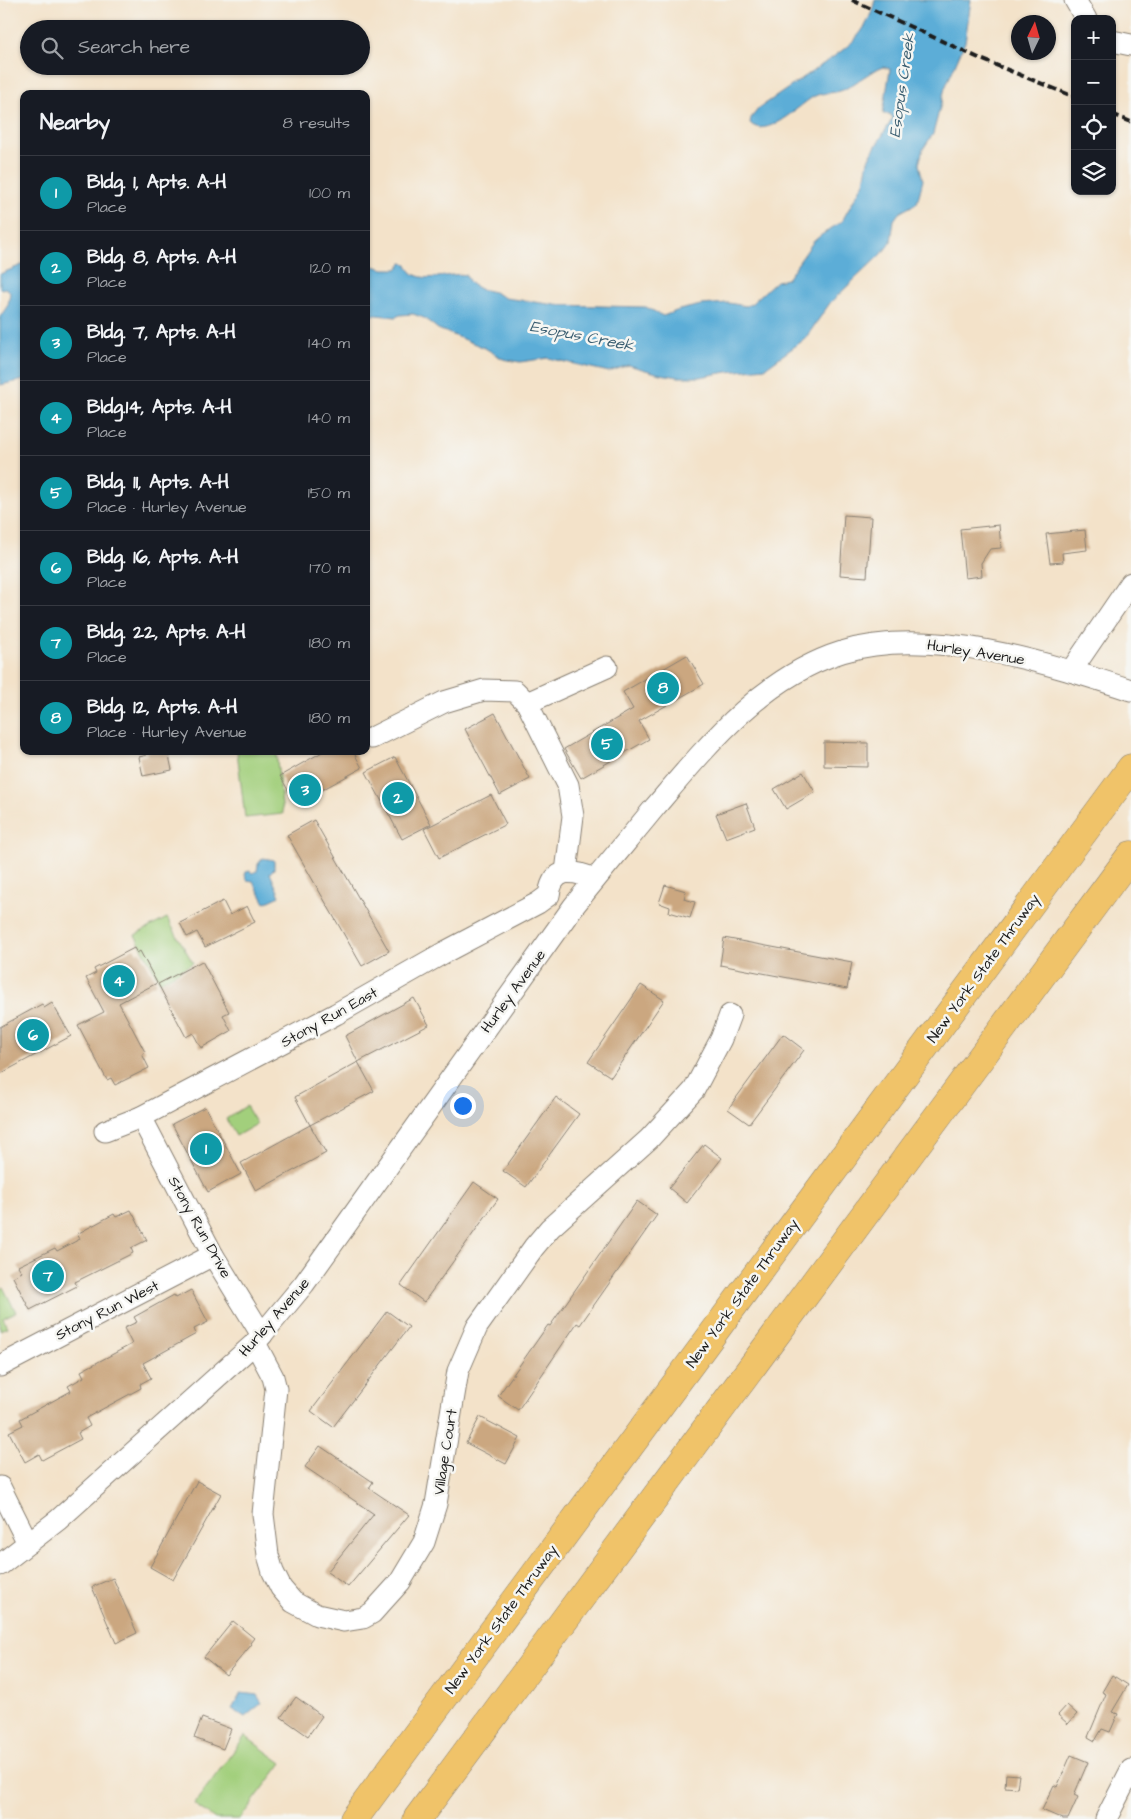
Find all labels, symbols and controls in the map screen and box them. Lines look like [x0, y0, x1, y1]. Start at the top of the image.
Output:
north arrow [1011, 15, 1056, 60]
map controls [1071, 15, 1116, 195]
button: + [1071, 15, 1116, 60]
search box [20, 20, 370, 75]
water label: Esopus Creek [884, 30, 920, 139]
icon: search [38, 34, 66, 62]
text: Search here [78, 34, 190, 61]
button: − [1071, 60, 1116, 105]
button: locate [1071, 105, 1116, 150]
text: Nearby [40, 108, 110, 137]
text: 8 results [283, 112, 350, 134]
button: layers [1071, 150, 1116, 195]
text: Bldg. 1, Apts. A-H [87, 169, 227, 196]
text: 1 [55, 182, 57, 204]
text: 100 m [309, 182, 350, 204]
text: Place [87, 196, 127, 218]
text: Bldg. 8, Apts. A-H [87, 244, 236, 271]
text: 2 [51, 257, 61, 279]
text: 120 m [310, 257, 350, 279]
text: Place [87, 271, 127, 293]
water label: Esopus Creek [528, 315, 637, 357]
text: Bldg. 7, Apts. A-H [87, 319, 236, 346]
text: 3 [52, 332, 60, 354]
text: 140 m [308, 332, 350, 354]
text: Place [87, 346, 127, 368]
text: Bldg.14, Apts. A-H [87, 394, 232, 421]
text: 4 [51, 407, 61, 429]
text: 140 m [308, 407, 350, 429]
text: Place [87, 421, 127, 443]
text: Bldg. 11, Apts. A-H [87, 469, 229, 496]
text: 5 [50, 482, 62, 504]
text: 150 m [308, 482, 350, 504]
text: Place · Hurley Avenue [87, 496, 247, 518]
text: Bldg. 16, Apts. A-H [87, 544, 238, 571]
text: 6 [51, 557, 61, 579]
text: 170 m [309, 557, 350, 579]
text: Place [87, 571, 127, 593]
text: Bldg. 22, Apts. A-H [87, 619, 246, 646]
text: 7 [51, 632, 61, 654]
text: 180 m [309, 632, 350, 654]
street label: Hurley Avenue [926, 634, 1026, 672]
text: Place [87, 646, 127, 668]
pin: 8 [647, 669, 679, 707]
text: Bldg. 12, Apts. A-H [87, 694, 237, 721]
text: 8 [51, 707, 61, 729]
text: 180 m [309, 707, 350, 729]
text: Place · Hurley Avenue [87, 721, 247, 743]
pin: 5 [591, 725, 623, 763]
pin: 3 [289, 771, 321, 809]
pin: 2 [382, 779, 414, 817]
street label: New York State Thruway [922, 889, 1046, 1048]
street label: Hurley Avenue [476, 945, 552, 1038]
pin: 4 [103, 962, 135, 1000]
street label: Stony Run East [277, 982, 382, 1054]
pin: 6 [17, 1016, 49, 1054]
your location [450, 1093, 476, 1119]
pin: 1 [190, 1130, 222, 1168]
street label: Stony Run Drive [162, 1172, 236, 1283]
street label: New York State Thruway [681, 1214, 805, 1373]
pin: 7 [32, 1257, 64, 1295]
street label: Hurley Avenue [234, 1273, 315, 1362]
street label: Stony Run West [52, 1275, 163, 1346]
street label: Village Court [428, 1408, 464, 1497]
street label: New York State Thruway [440, 1540, 564, 1699]

